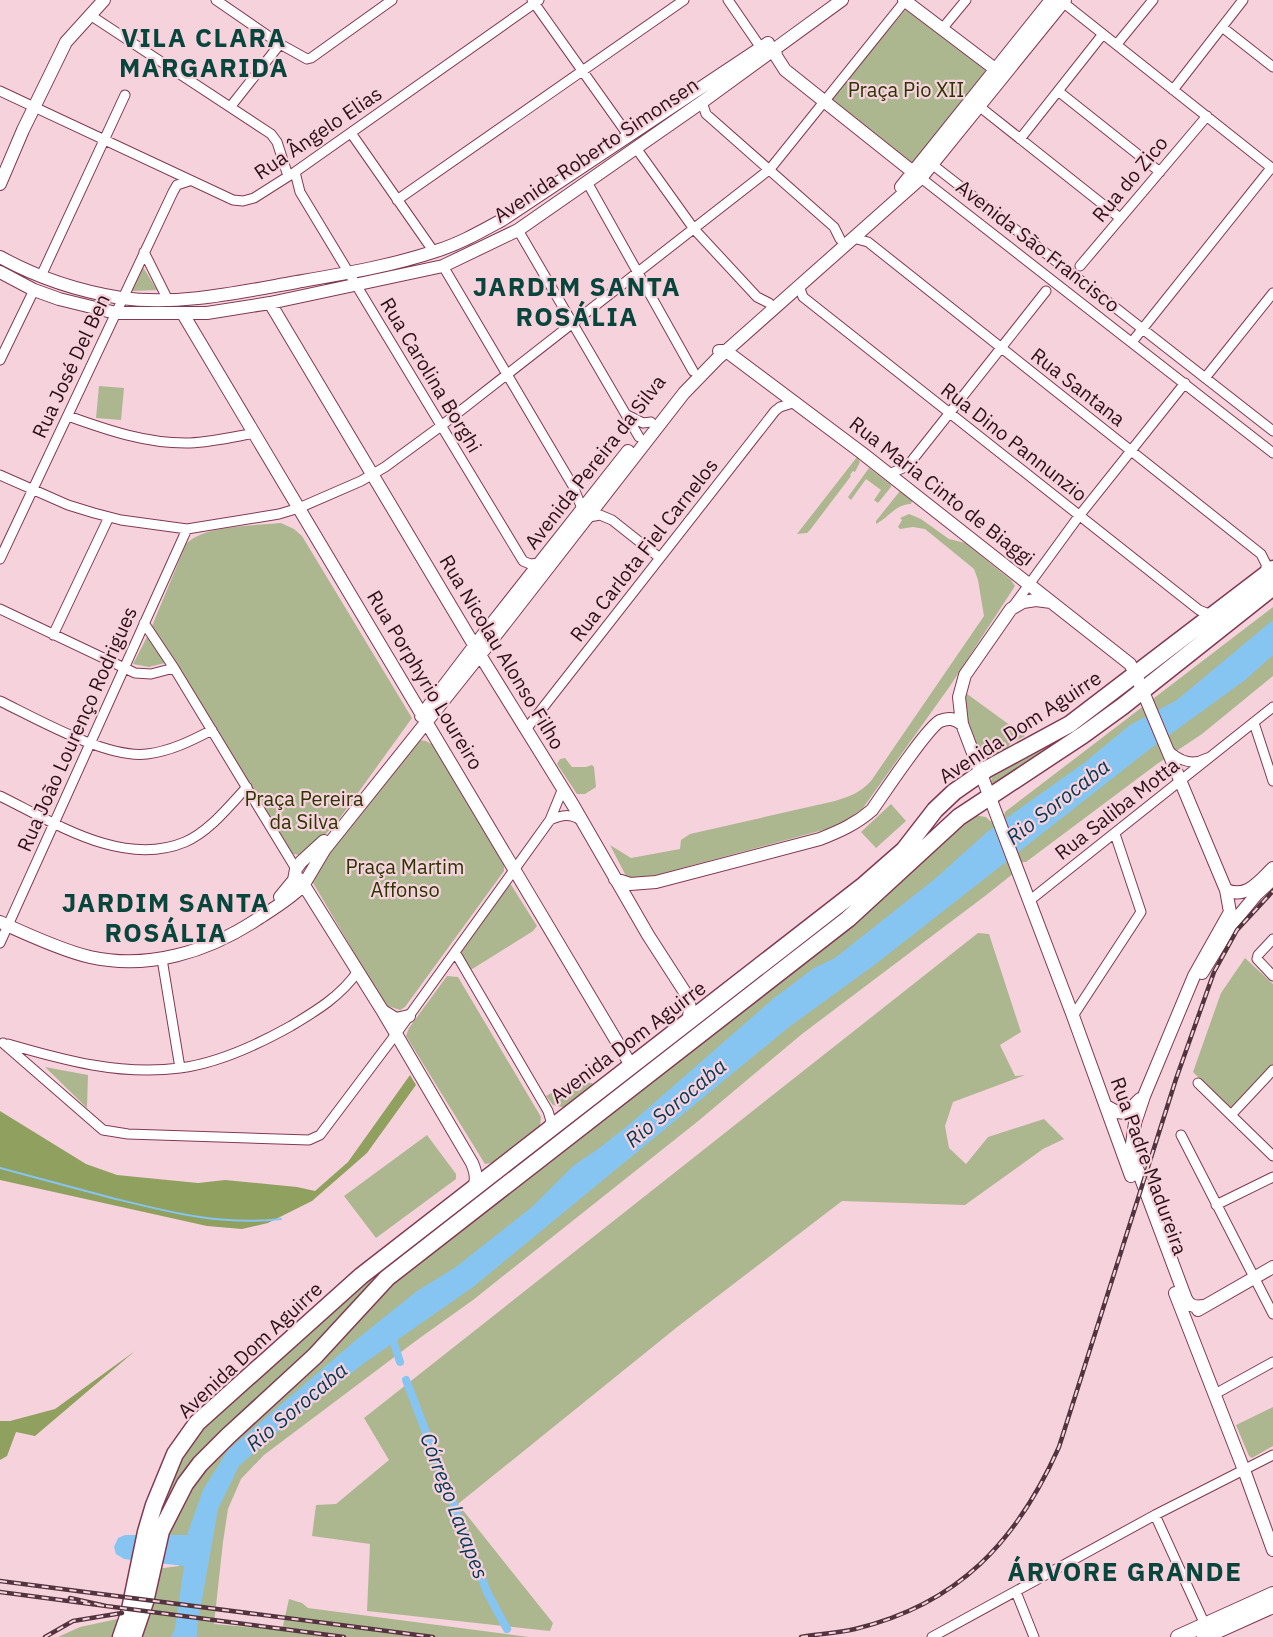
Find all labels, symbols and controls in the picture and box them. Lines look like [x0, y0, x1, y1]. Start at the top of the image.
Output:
district label: VILA CLARA MARGARIDA [119, 20, 289, 84]
street label: Avenida Roberto Simonsen [488, 71, 703, 228]
park label: Praça Pio XII [848, 76, 964, 103]
street label: Rua Ângelo Elias [248, 80, 387, 185]
street label: Rua do Zico [1086, 130, 1174, 228]
street label: Avenida São Francisco [951, 173, 1126, 318]
district label: JARDIM SANTA ROSÁLIA [473, 269, 681, 333]
street label: Rua José Del Ben [25, 289, 116, 442]
street label: Rua Carolina Borghi [374, 292, 488, 457]
street label: Rua Santana [1025, 341, 1131, 432]
street label: Avenida Pereira da Silva [518, 369, 671, 554]
street label: Rua Dino Pannunzio [936, 376, 1093, 507]
street label: Rua Maria Cinto de Biaggi [844, 410, 1040, 571]
street label: Rua Carlota Fiel Carnelos [564, 453, 724, 647]
street label: Rua Nicolau Alonso Filho [434, 549, 571, 754]
street label: Rua Porphyrio Loureiro [361, 585, 490, 775]
street label: Rua João Lourenço Rodrigues [10, 602, 143, 856]
street label: Avenida Dom Aguirre [933, 664, 1106, 789]
street label: Rua Saliba Motta [1049, 751, 1185, 866]
water label: Rio Sorocaba [1000, 752, 1115, 851]
park label: Praça Pereira da Silva [244, 785, 364, 835]
park label: Praça Martim Affonso [345, 853, 465, 903]
district label: JARDIM SANTA ROSÁLIA [62, 885, 270, 949]
street label: Avenida Dom Aguirre [544, 974, 711, 1109]
water label: Rio Sorocaba [619, 1051, 732, 1153]
street label: Rua Padre Madureira [1105, 1073, 1194, 1259]
street label: Avenida Dom Aguirre [172, 1275, 328, 1424]
water label: Rio Sorocaba [240, 1355, 353, 1457]
water label: Córrego Lavapes [414, 1429, 496, 1583]
district label: ÁRVORE GRANDE [1008, 1554, 1242, 1588]

